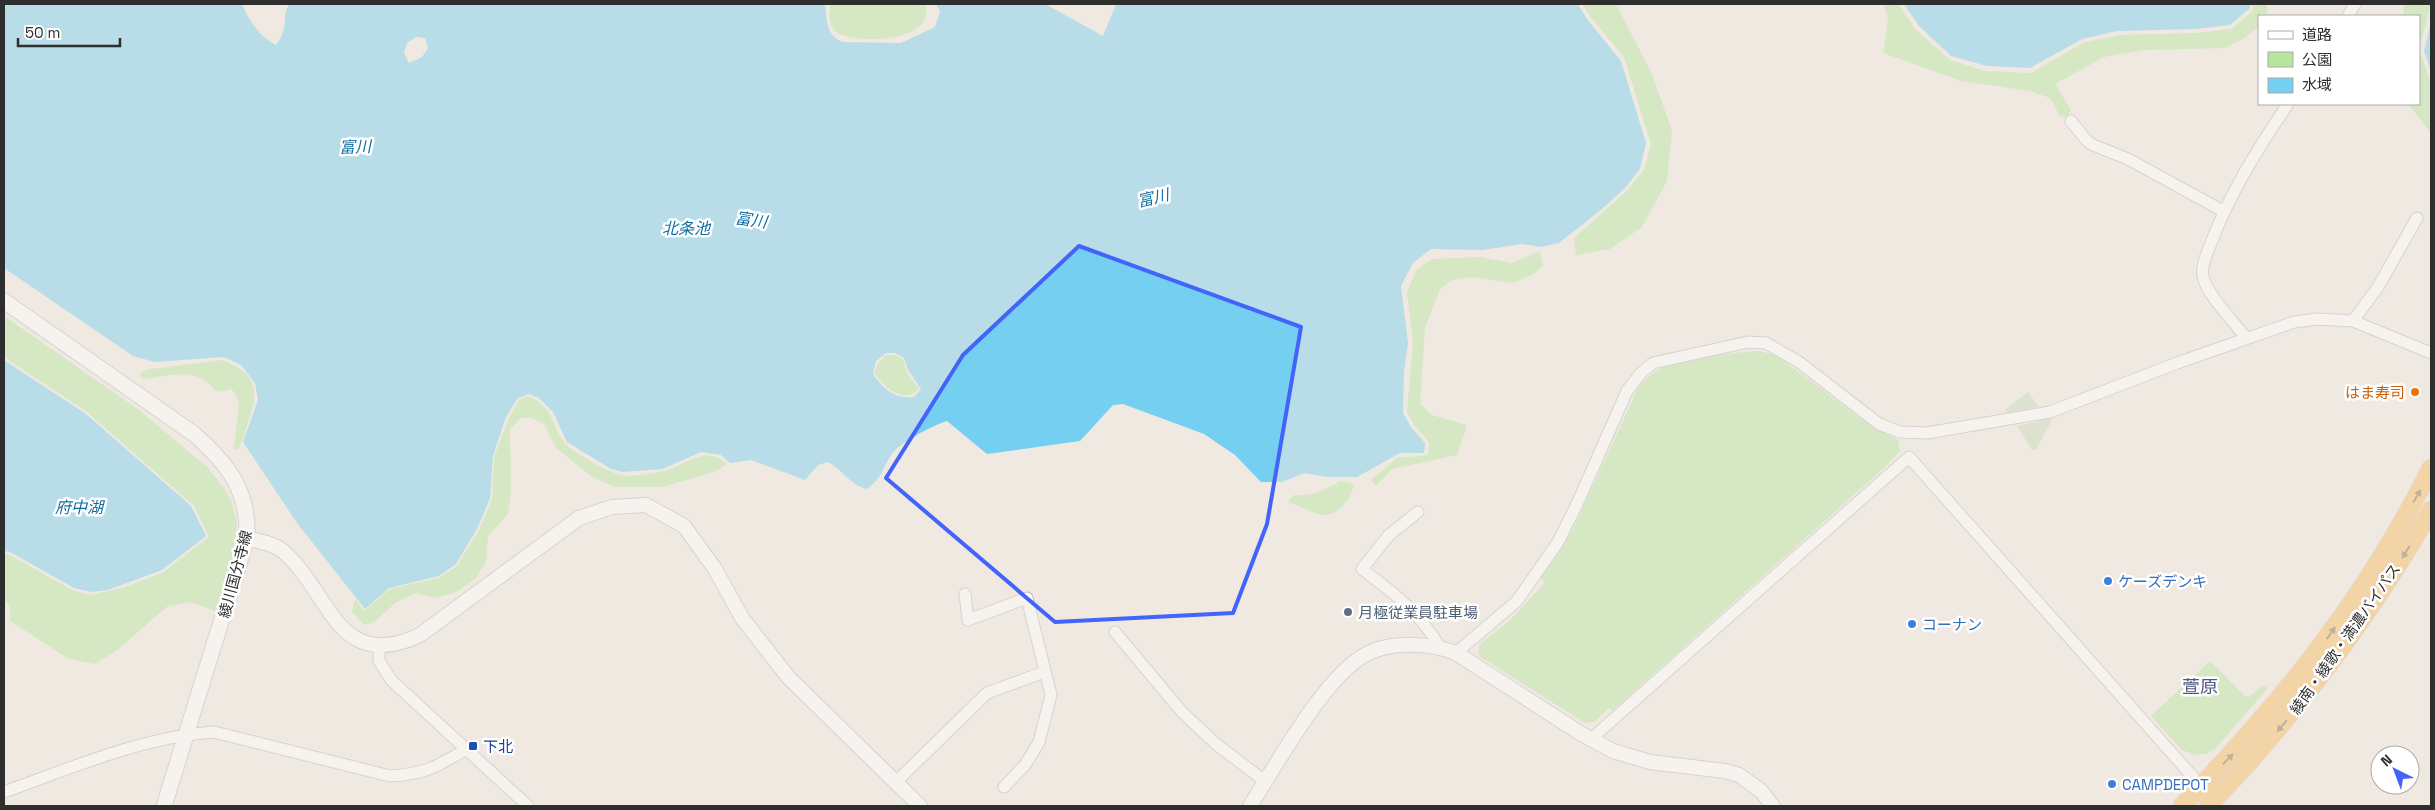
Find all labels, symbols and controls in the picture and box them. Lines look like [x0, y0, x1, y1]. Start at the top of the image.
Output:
scale bar [18, 15, 120, 47]
legend [2258, 15, 2420, 105]
text: 50 m [25, 23, 60, 42]
text: 道路 [2302, 25, 2332, 44]
text: 公園 [2302, 50, 2332, 69]
text: 水域 [2302, 75, 2332, 94]
water label: 富川 [339, 136, 373, 158]
water label: 富川 [1135, 184, 1173, 212]
water label: 富川 [734, 207, 770, 233]
water label: 北条池 [662, 218, 712, 239]
place label: はま寿司 [2345, 383, 2405, 402]
marker: はま寿司 [2409, 386, 2421, 398]
one-way arrow [2413, 488, 2421, 503]
water label: 府中湖 [55, 497, 106, 518]
street label: 綾川国分寺線 [214, 528, 256, 620]
one-way arrow [2402, 545, 2411, 558]
street label: 綾南・綾歌・満濃バイパス [2286, 560, 2404, 718]
place label: ケーズデンキ [2118, 572, 2207, 591]
marker: ケーズデンキ [2102, 575, 2114, 587]
place label: 月極従業員駐車場 [1358, 603, 1478, 622]
marker: 月極従業員駐車場 [1342, 606, 1354, 618]
place label: コーナン [1922, 615, 1982, 634]
marker: コーナン [1906, 618, 1918, 630]
one-way arrow [2326, 626, 2336, 640]
district label: 萱原 [2182, 675, 2218, 698]
one-way arrow [2276, 720, 2287, 733]
place label: 下北 [483, 737, 513, 756]
marker: 下北 [467, 740, 479, 752]
north arrow [2370, 745, 2420, 795]
text: N [2377, 751, 2396, 770]
one-way arrow [2222, 753, 2234, 765]
place label: CAMPDEPOT [2122, 775, 2209, 794]
marker: CAMPDEPOT [2106, 778, 2118, 790]

